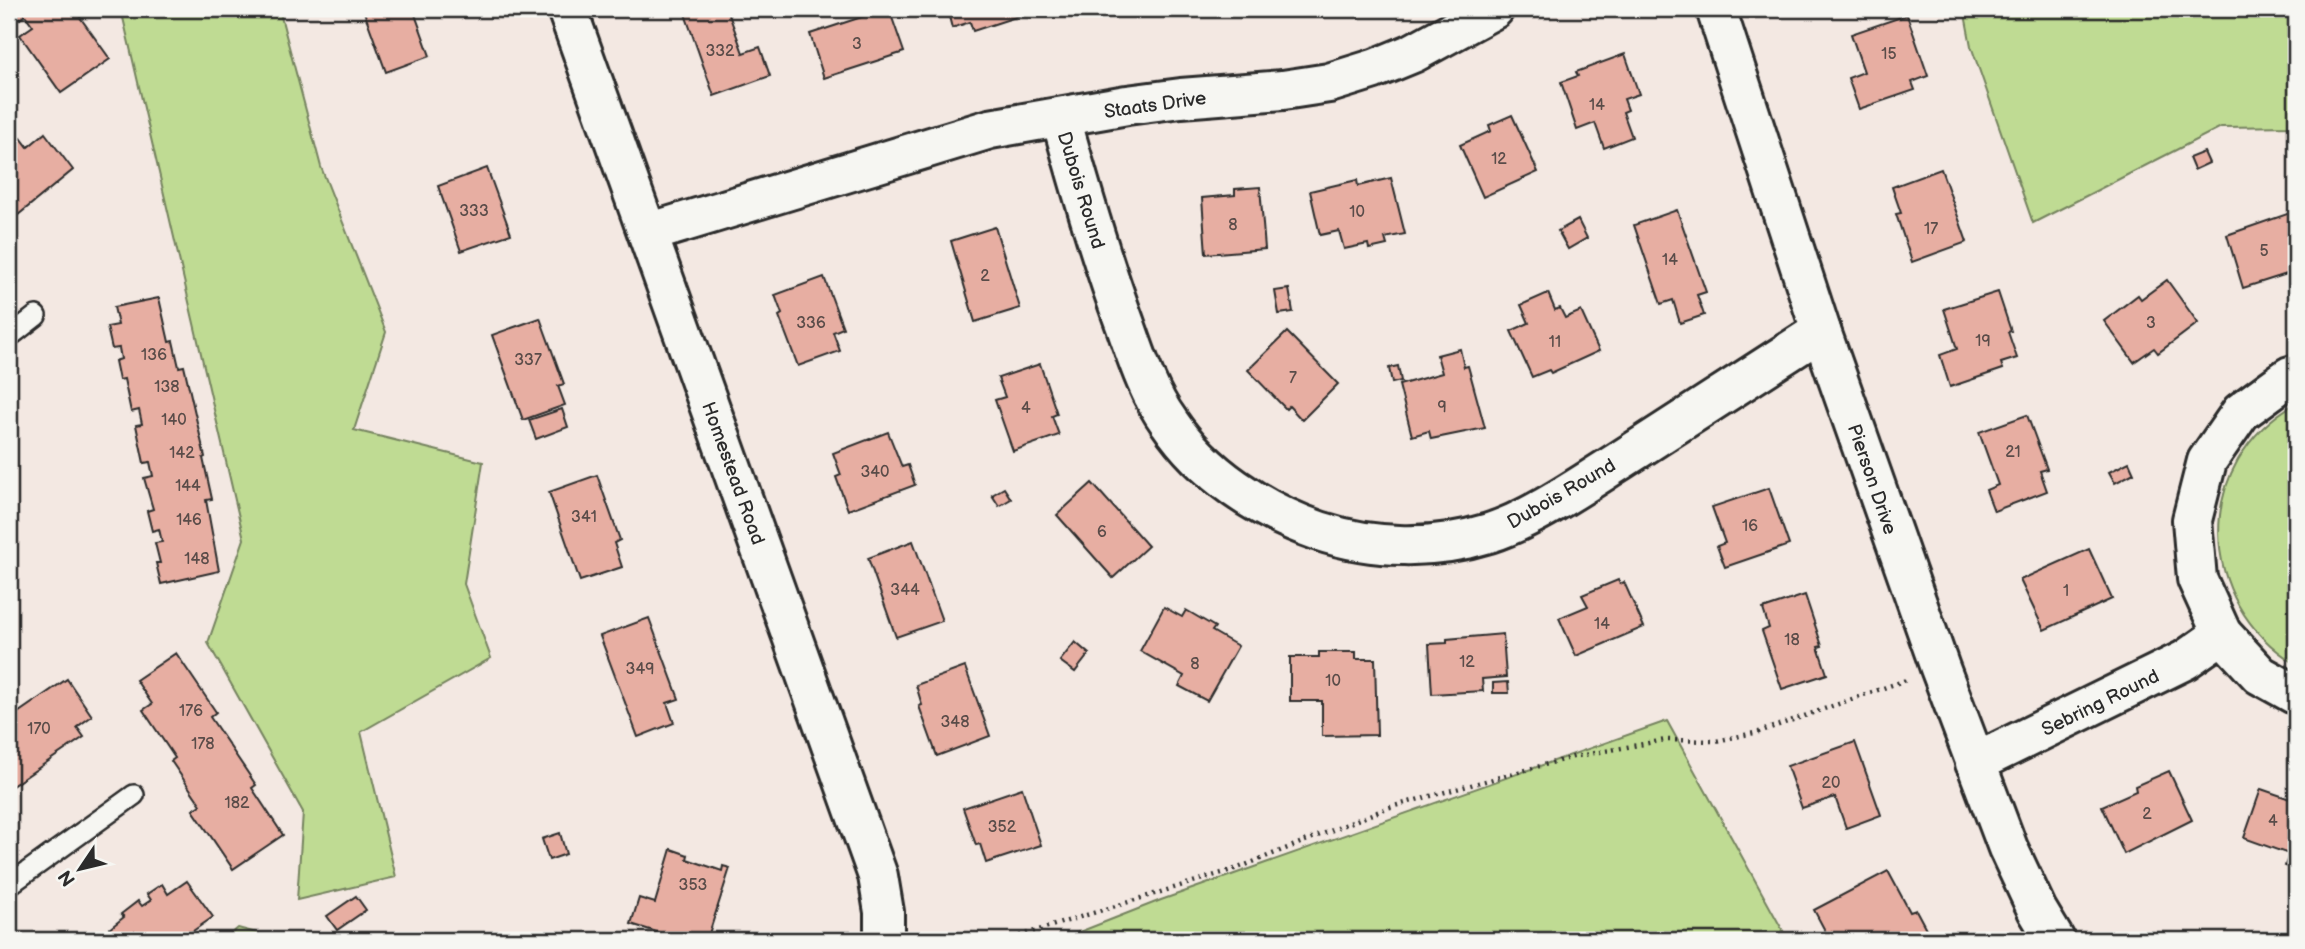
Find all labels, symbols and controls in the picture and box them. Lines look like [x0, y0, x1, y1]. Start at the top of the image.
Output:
house number: 3 [852, 35, 862, 54]
house number: 332 [705, 42, 735, 61]
house number: 15 [1881, 45, 1897, 64]
street label: Staats Drive [1103, 87, 1208, 124]
house number: 14 [1589, 96, 1605, 115]
street label: Dubois Round [1052, 129, 1109, 252]
house number: 12 [1491, 150, 1507, 169]
house number: 333 [459, 202, 489, 221]
house number: 10 [1349, 203, 1365, 222]
house number: 8 [1228, 216, 1238, 235]
house number: 17 [1924, 220, 1938, 239]
house number: 5 [2259, 242, 2269, 261]
house number: 14 [1662, 251, 1678, 270]
house number: 2 [980, 267, 990, 286]
house number: 336 [796, 314, 826, 333]
house number: 3 [2146, 314, 2156, 333]
house number: 19 [1975, 332, 1991, 351]
house number: 11 [1549, 333, 1561, 352]
house number: 136 [141, 346, 167, 365]
house number: 337 [514, 351, 542, 370]
house number: 7 [1289, 369, 1297, 388]
house number: 138 [154, 378, 180, 397]
house number: 9 [1437, 398, 1447, 417]
street label: Homestead Road [696, 399, 769, 548]
house number: 4 [1021, 399, 1031, 418]
house number: 140 [161, 411, 187, 430]
street label: Pierson Drive [1842, 421, 1901, 538]
house number: 21 [2005, 443, 2021, 462]
house number: 142 [169, 444, 195, 463]
street label: Dubois Round [1504, 454, 1620, 535]
house number: 340 [860, 463, 890, 482]
house number: 144 [175, 477, 201, 496]
house number: 341 [571, 508, 597, 527]
house number: 146 [176, 511, 202, 530]
house number: 16 [1742, 517, 1758, 536]
house number: 6 [1097, 523, 1107, 542]
house number: 148 [184, 550, 210, 569]
house number: 344 [890, 581, 920, 600]
house number: 1 [2063, 582, 2069, 601]
house number: 14 [1594, 615, 1610, 634]
house number: 18 [1784, 631, 1800, 650]
house number: 12 [1459, 653, 1475, 672]
house number: 8 [1190, 655, 1200, 674]
house number: 349 [626, 660, 654, 679]
street label: Sebring Round [2038, 665, 2163, 742]
house number: 10 [1325, 672, 1341, 691]
house number: 176 [179, 702, 203, 721]
house number: 348 [941, 713, 969, 732]
house number: 170 [27, 720, 51, 739]
house number: 178 [191, 735, 215, 754]
house number: 20 [1822, 774, 1840, 793]
house number: 182 [225, 794, 250, 813]
house number: 2 [2142, 805, 2152, 824]
house number: 4 [2268, 812, 2278, 831]
house number: 352 [988, 818, 1017, 837]
north arrow [46, 834, 116, 904]
text: N [54, 865, 81, 890]
house number: 353 [679, 876, 708, 895]

